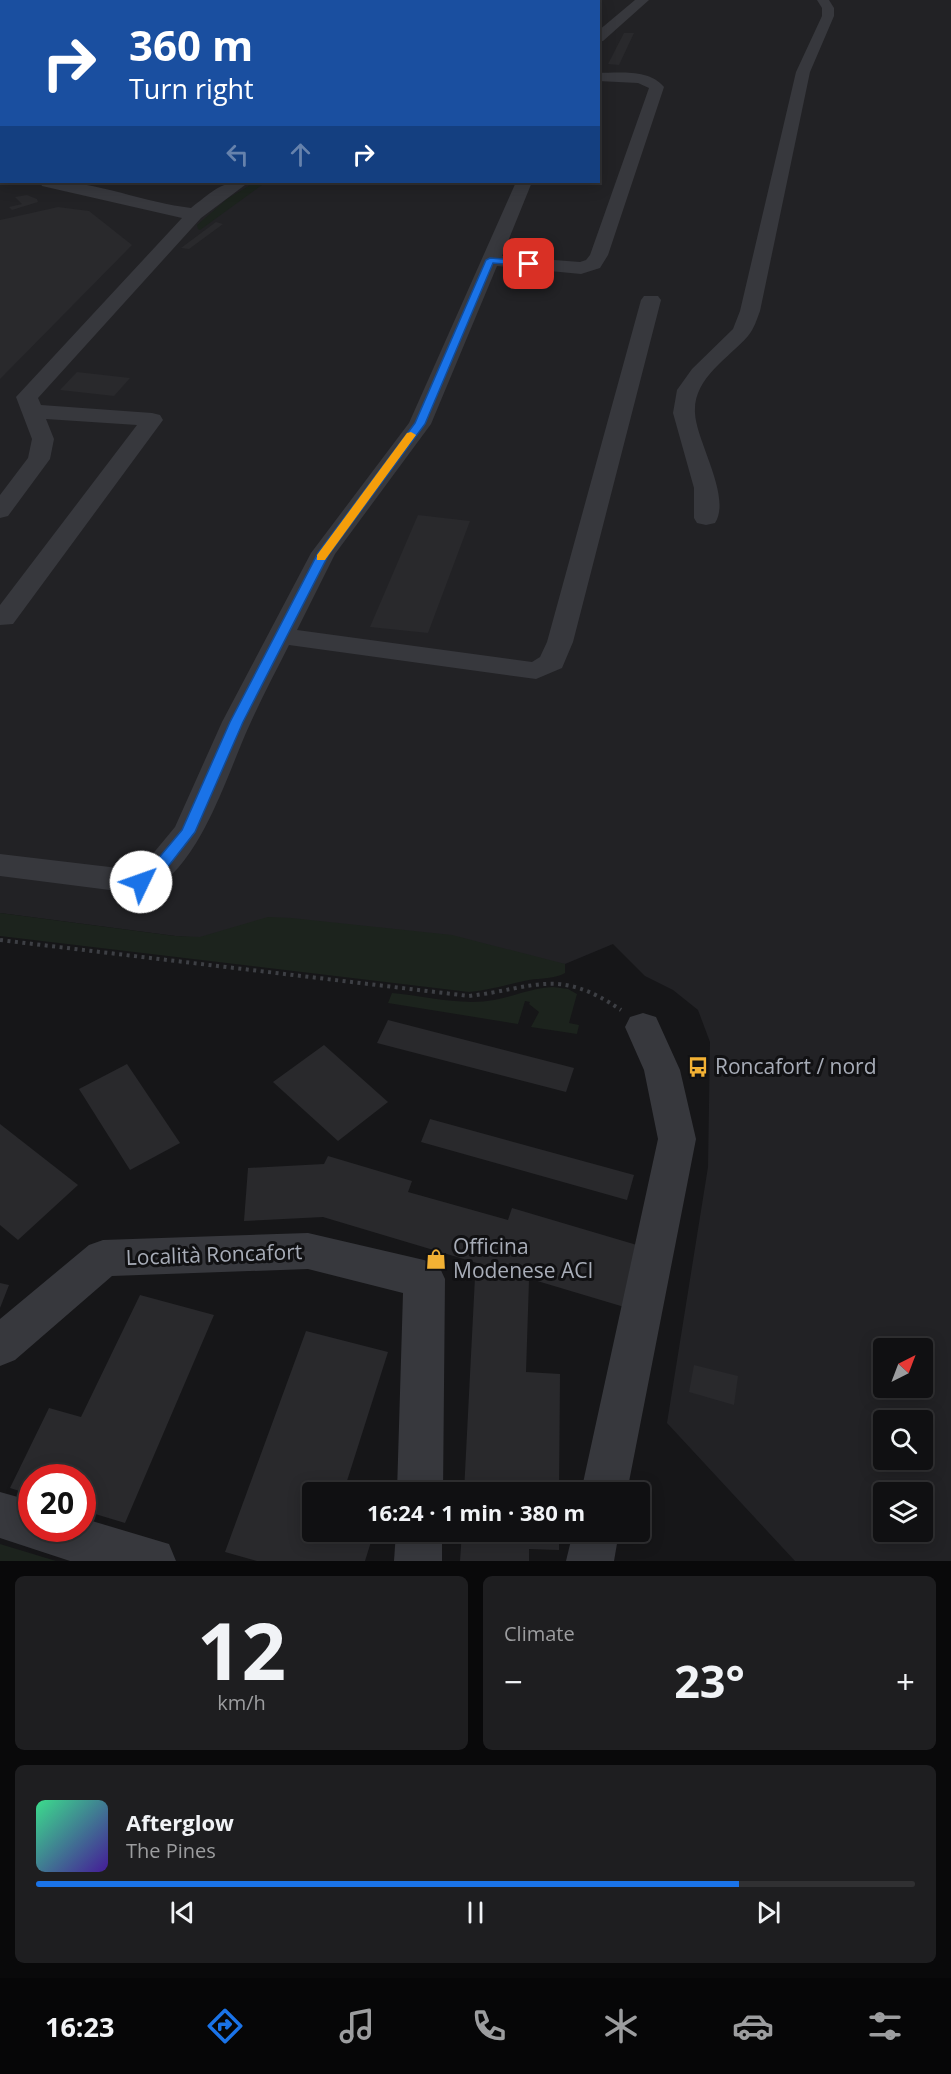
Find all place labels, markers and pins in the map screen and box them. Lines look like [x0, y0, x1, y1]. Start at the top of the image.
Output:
pin [503, 238, 554, 289]
place label: Roncafort / nord [715, 1052, 877, 1080]
bus stop icon: Roncafort / nord [686, 1055, 710, 1079]
place label: Officina Modenese ACI [453, 1232, 593, 1284]
shop icon: Officina Modenese ACI [424, 1247, 448, 1271]

